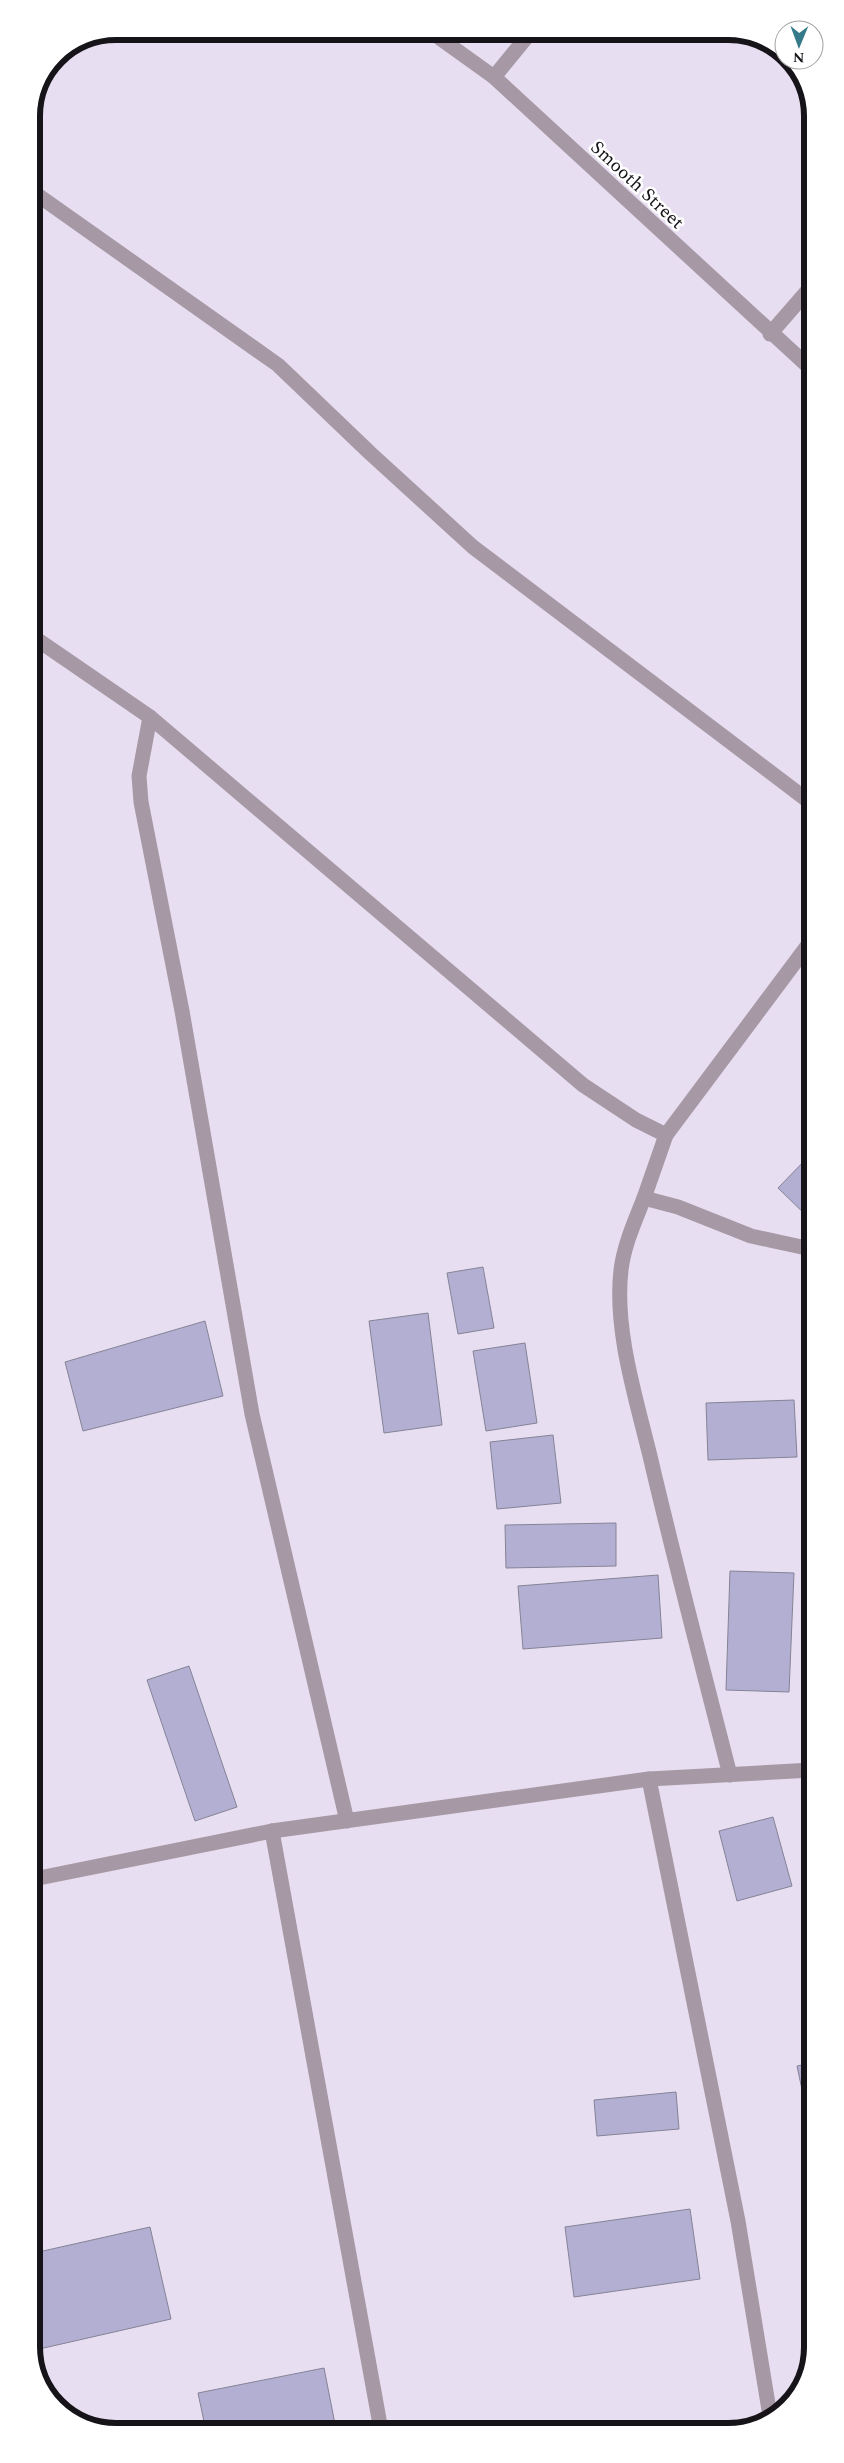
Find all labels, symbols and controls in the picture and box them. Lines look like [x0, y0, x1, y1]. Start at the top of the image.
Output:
north arrow [774, 20, 824, 70]
text: N [793, 47, 805, 68]
street label: Smooth Street [583, 134, 691, 237]

